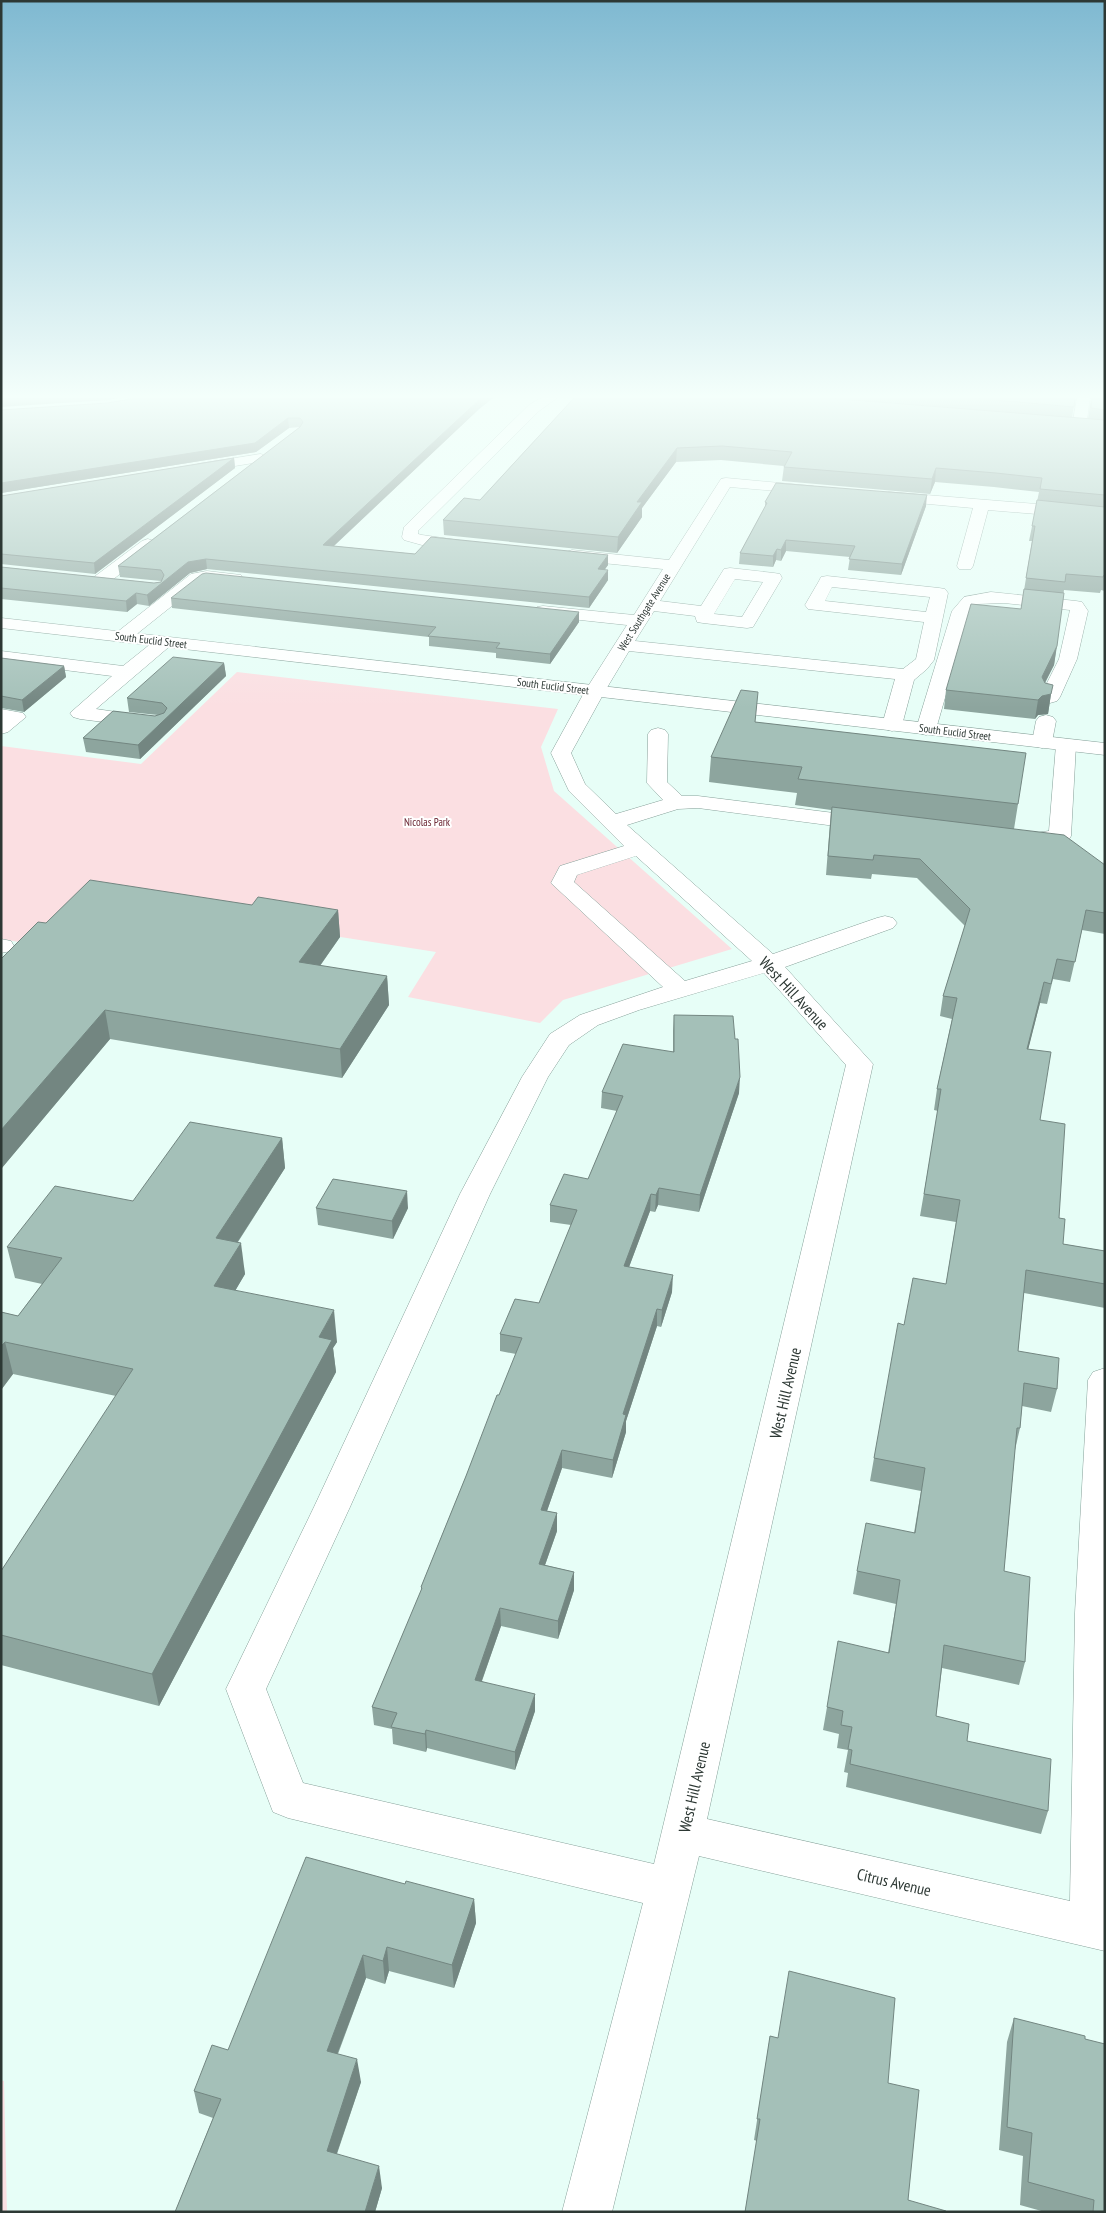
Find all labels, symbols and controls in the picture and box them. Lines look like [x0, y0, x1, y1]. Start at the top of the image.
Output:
street label: West Southgate Avenue [614, 570, 674, 654]
street label: South Euclid Street [114, 629, 188, 651]
street label: South Euclid Street [516, 675, 590, 697]
street label: South Euclid Street [918, 721, 992, 743]
park label: Nicolas Park [404, 815, 451, 829]
street label: West Hill Avenue [755, 952, 833, 1034]
street label: West Hill Avenue [765, 1345, 805, 1441]
street label: West Hill Avenue [674, 1739, 714, 1835]
street label: Citrus Avenue [855, 1864, 933, 1900]

